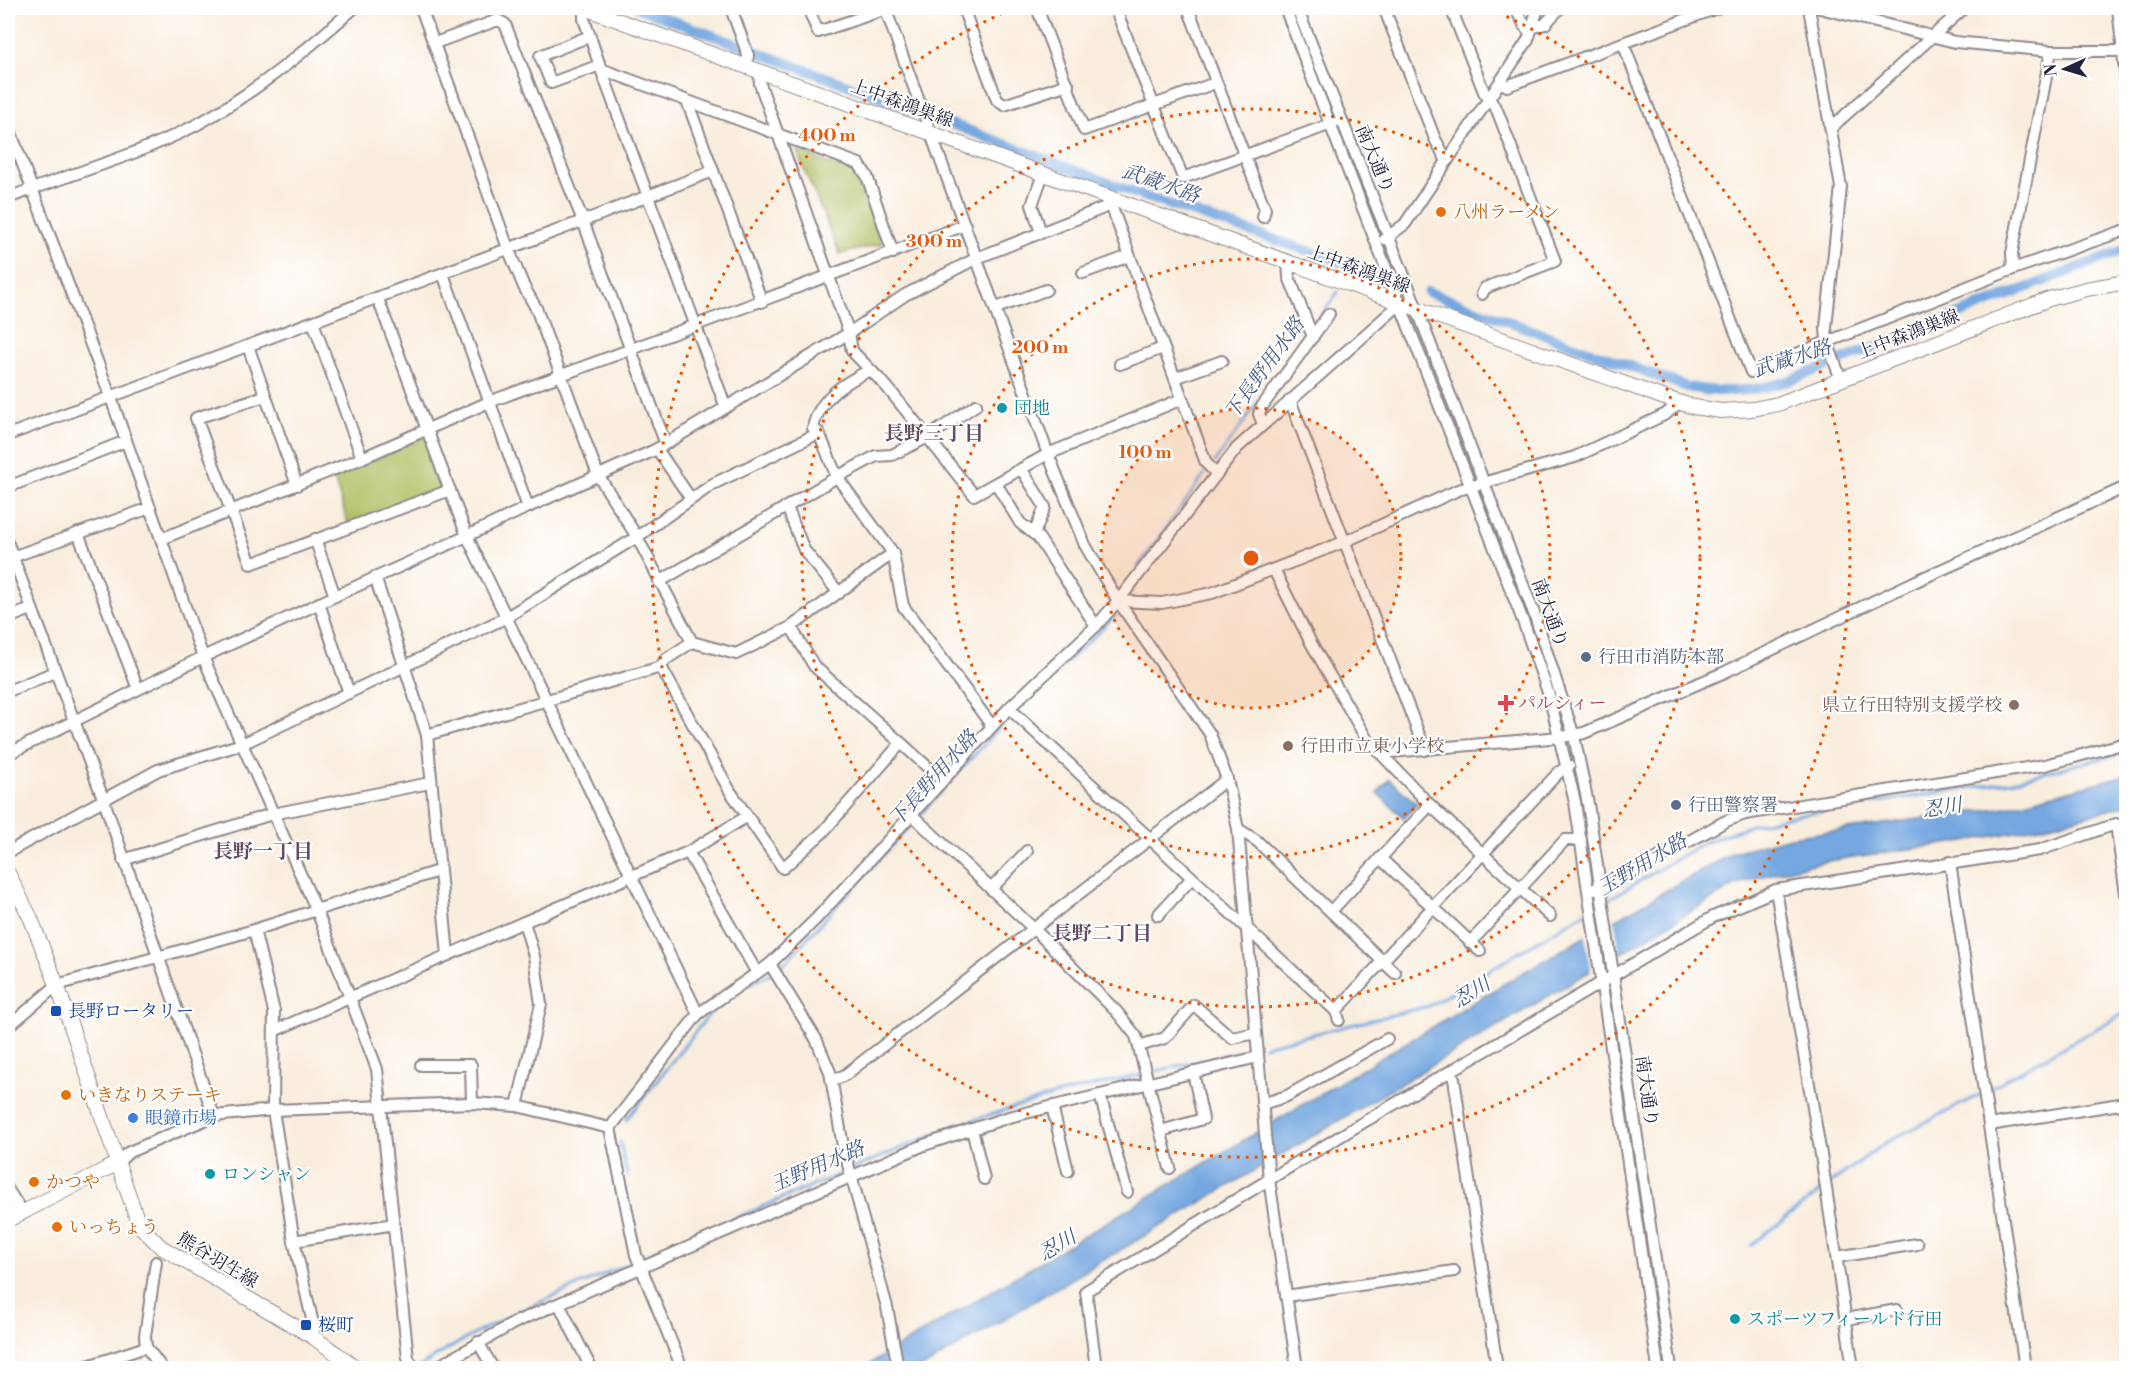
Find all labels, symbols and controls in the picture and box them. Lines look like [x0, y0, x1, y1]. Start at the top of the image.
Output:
north arrow [2035, 39, 2095, 99]
text: N [2041, 63, 2061, 77]
street label: 上中森鴻巣線 [847, 74, 957, 133]
street label: 南大通り [1350, 122, 1399, 197]
text: 400 m [798, 124, 856, 147]
water label: 武蔵水路 [1119, 160, 1204, 210]
place label: 八州ラーメン [1453, 201, 1560, 224]
marker: 八州ラーメン [1434, 205, 1448, 219]
text: 300 m [906, 230, 963, 253]
street label: 上中森鴻巣線 [1304, 240, 1414, 299]
street label: 上中森鴻巣線 [1854, 304, 1963, 365]
water label: 下長野用水路 [1220, 311, 1312, 425]
water label: 武蔵水路 [1751, 335, 1836, 384]
text: 200 m [1012, 336, 1069, 359]
place label: 団地 [1014, 397, 1050, 420]
marker: 団地 [995, 401, 1009, 415]
district label: 長野三丁目 [884, 422, 984, 447]
text: 100 m [1118, 441, 1172, 464]
centre of rings [1241, 548, 1261, 568]
street label: 南大通り [1526, 575, 1573, 651]
place label: 行田市消防本部 [1598, 646, 1724, 669]
marker: 行田市消防本部 [1579, 650, 1593, 664]
place label: パルシィー [1518, 692, 1606, 715]
place label: 県立行田特別支援学校 [1822, 694, 2002, 717]
marker: パルシィー [1499, 696, 1513, 710]
marker: 県立行田特別支援学校 [2007, 698, 2021, 712]
water label: 下長野用水路 [885, 725, 985, 832]
place label: 行田市立東小学校 [1300, 735, 1444, 758]
marker: 行田市立東小学校 [1281, 739, 1295, 753]
water label: 忍川 [1921, 793, 1966, 824]
place label: 行田警察署 [1688, 794, 1778, 817]
marker: 行田警察署 [1669, 798, 1683, 812]
water label: 玉野用水路 [1593, 828, 1694, 902]
district label: 長野一丁目 [213, 840, 313, 865]
district label: 長野二丁目 [1052, 922, 1152, 947]
water label: 忍川 [1448, 971, 1497, 1014]
place label: 長野ロータリー [68, 1000, 194, 1023]
marker: 長野ロータリー [49, 1004, 63, 1018]
street label: 南大通り [1630, 1054, 1663, 1128]
place label: いきなりステーキ [78, 1084, 222, 1107]
marker: いきなりステーキ [59, 1088, 73, 1102]
place label: 眼鏡市場 [145, 1107, 217, 1130]
marker: 眼鏡市場 [126, 1111, 140, 1125]
water label: 玉野用水路 [767, 1136, 870, 1198]
place label: ロンシャン [222, 1163, 311, 1186]
marker: ロンシャン [203, 1167, 217, 1181]
place label: かつや [46, 1171, 100, 1194]
marker: かつや [27, 1175, 41, 1189]
place label: いっちょう [69, 1216, 159, 1239]
marker: いっちょう [50, 1220, 64, 1234]
water label: 忍川 [1034, 1224, 1083, 1267]
street label: 熊谷羽生線 [173, 1227, 262, 1293]
place label: スポーツフィールド行田 [1747, 1308, 1942, 1331]
marker: スポーツフィールド行田 [1728, 1312, 1742, 1326]
place label: 桜町 [318, 1314, 354, 1337]
marker: 桜町 [299, 1318, 313, 1332]

